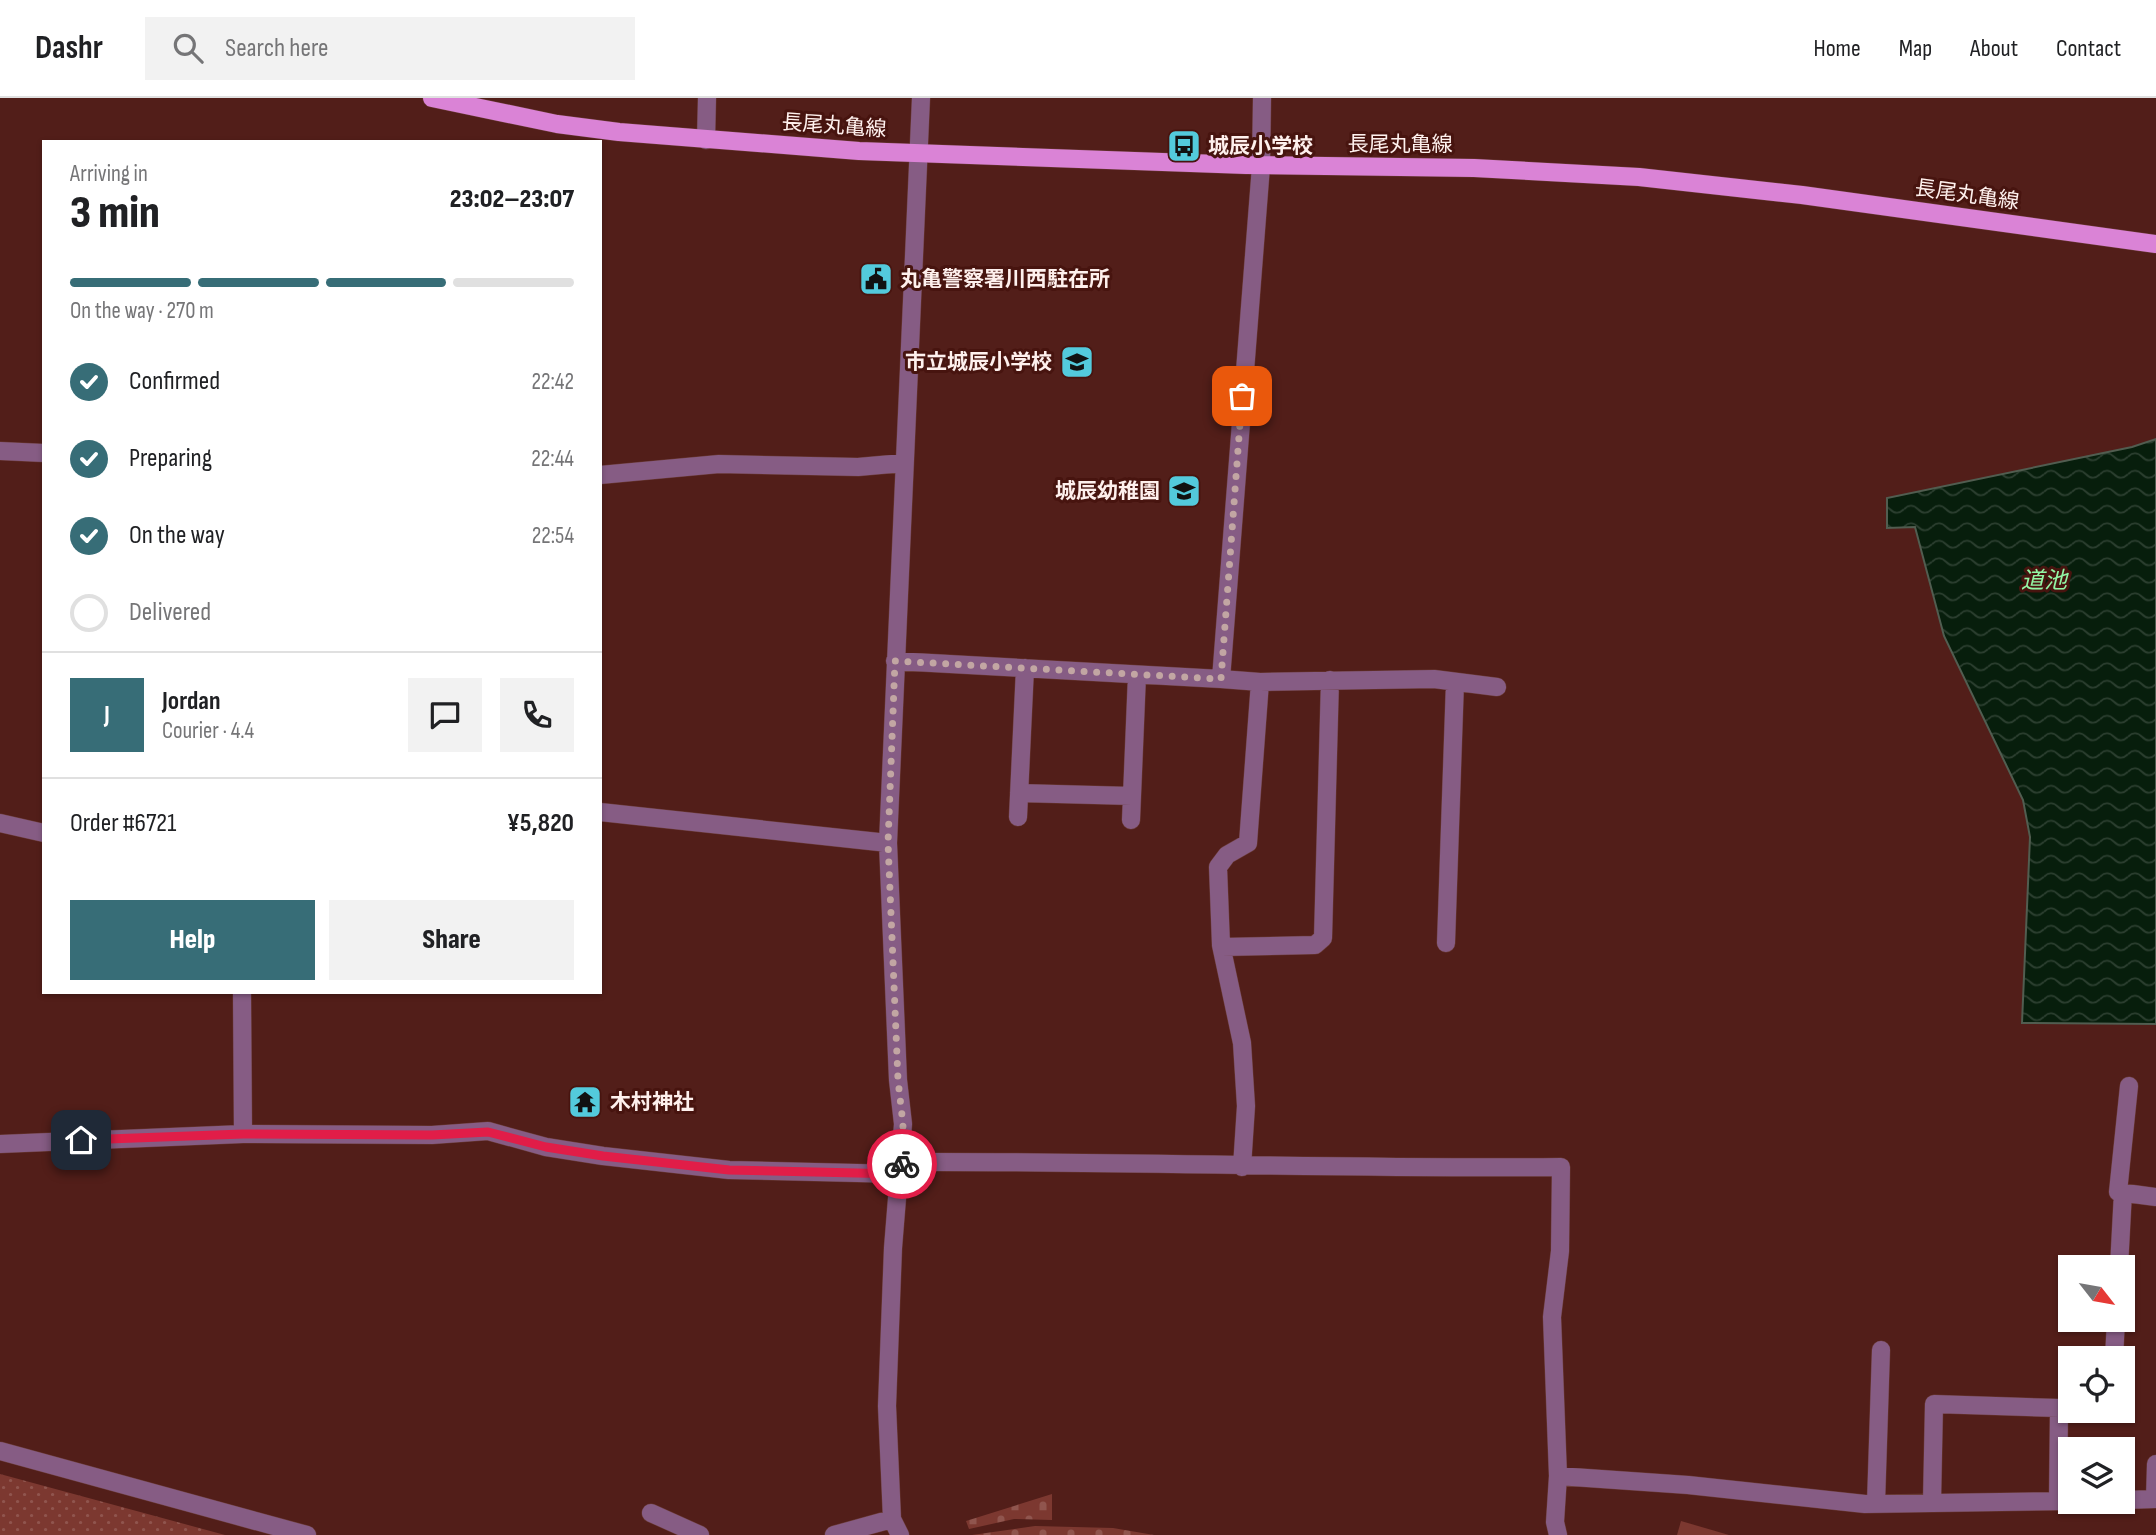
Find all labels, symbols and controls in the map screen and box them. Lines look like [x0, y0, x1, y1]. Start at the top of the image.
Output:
search box [145, 17, 635, 80]
text: Dashr [35, 28, 103, 68]
icon: search [169, 29, 207, 67]
text: Search here [225, 33, 328, 64]
text: Home [1813, 34, 1861, 63]
text: Map [1899, 34, 1932, 63]
text: About [1970, 34, 2018, 63]
text: Contact [2056, 34, 2121, 63]
street label: 長尾丸亀線 [781, 110, 887, 142]
bus stop icon: 城辰小学校 [1165, 127, 1203, 165]
street label: 長尾丸亀線 [1348, 132, 1453, 157]
place label: 城辰小学校 [1208, 134, 1313, 159]
text: Arriving in [70, 160, 148, 188]
street label: 長尾丸亀線 [1913, 175, 2021, 215]
text: 23:02–23:07 [450, 184, 574, 215]
text: 3 min [70, 186, 160, 241]
public building icon: 丸亀警察署川西駐在所 [857, 260, 895, 298]
place label: 丸亀警察署川西駐在所 [900, 267, 1110, 292]
text: On the way · 270 m [70, 297, 214, 325]
school or university icon: 市立城辰小学校 [1058, 343, 1096, 381]
place label: 市立城辰小学校 [905, 350, 1052, 375]
icon: check [70, 363, 108, 401]
text: Confirmed [129, 366, 220, 397]
pin [1212, 366, 1272, 426]
text: 22:42 [531, 368, 574, 396]
icon: bag [1223, 377, 1261, 415]
icon: check [70, 440, 108, 478]
text: Preparing [129, 443, 212, 474]
text: 22:44 [531, 445, 574, 473]
school or university icon: 城辰幼稚園 [1165, 472, 1203, 510]
place label: 城辰幼稚園 [1055, 479, 1160, 504]
icon: check [70, 517, 108, 555]
text: On the way [129, 520, 225, 551]
text: 22:54 [532, 522, 574, 550]
water label: 道池 [2021, 567, 2069, 595]
text: Delivered [129, 597, 211, 628]
button: chat [408, 678, 482, 752]
button: phone [500, 678, 574, 752]
text: Jordan [162, 686, 220, 717]
text: J [104, 700, 110, 731]
text: Courier · 4.4 [162, 717, 254, 745]
text: Order #6721 [70, 808, 176, 839]
text: ¥5,820 [507, 808, 574, 839]
button: Help [70, 900, 315, 980]
button: Share [329, 900, 574, 980]
temple icon: 木村神社 [566, 1083, 604, 1121]
place label: 木村神社 [610, 1090, 694, 1115]
pin [51, 1110, 111, 1170]
icon: home [62, 1121, 100, 1159]
courier [867, 1129, 937, 1199]
icon: bike [883, 1145, 921, 1183]
north arrow [2058, 1255, 2135, 1332]
map controls [2058, 1255, 2135, 1514]
button: locate [2058, 1346, 2135, 1423]
button: layers [2058, 1437, 2135, 1514]

